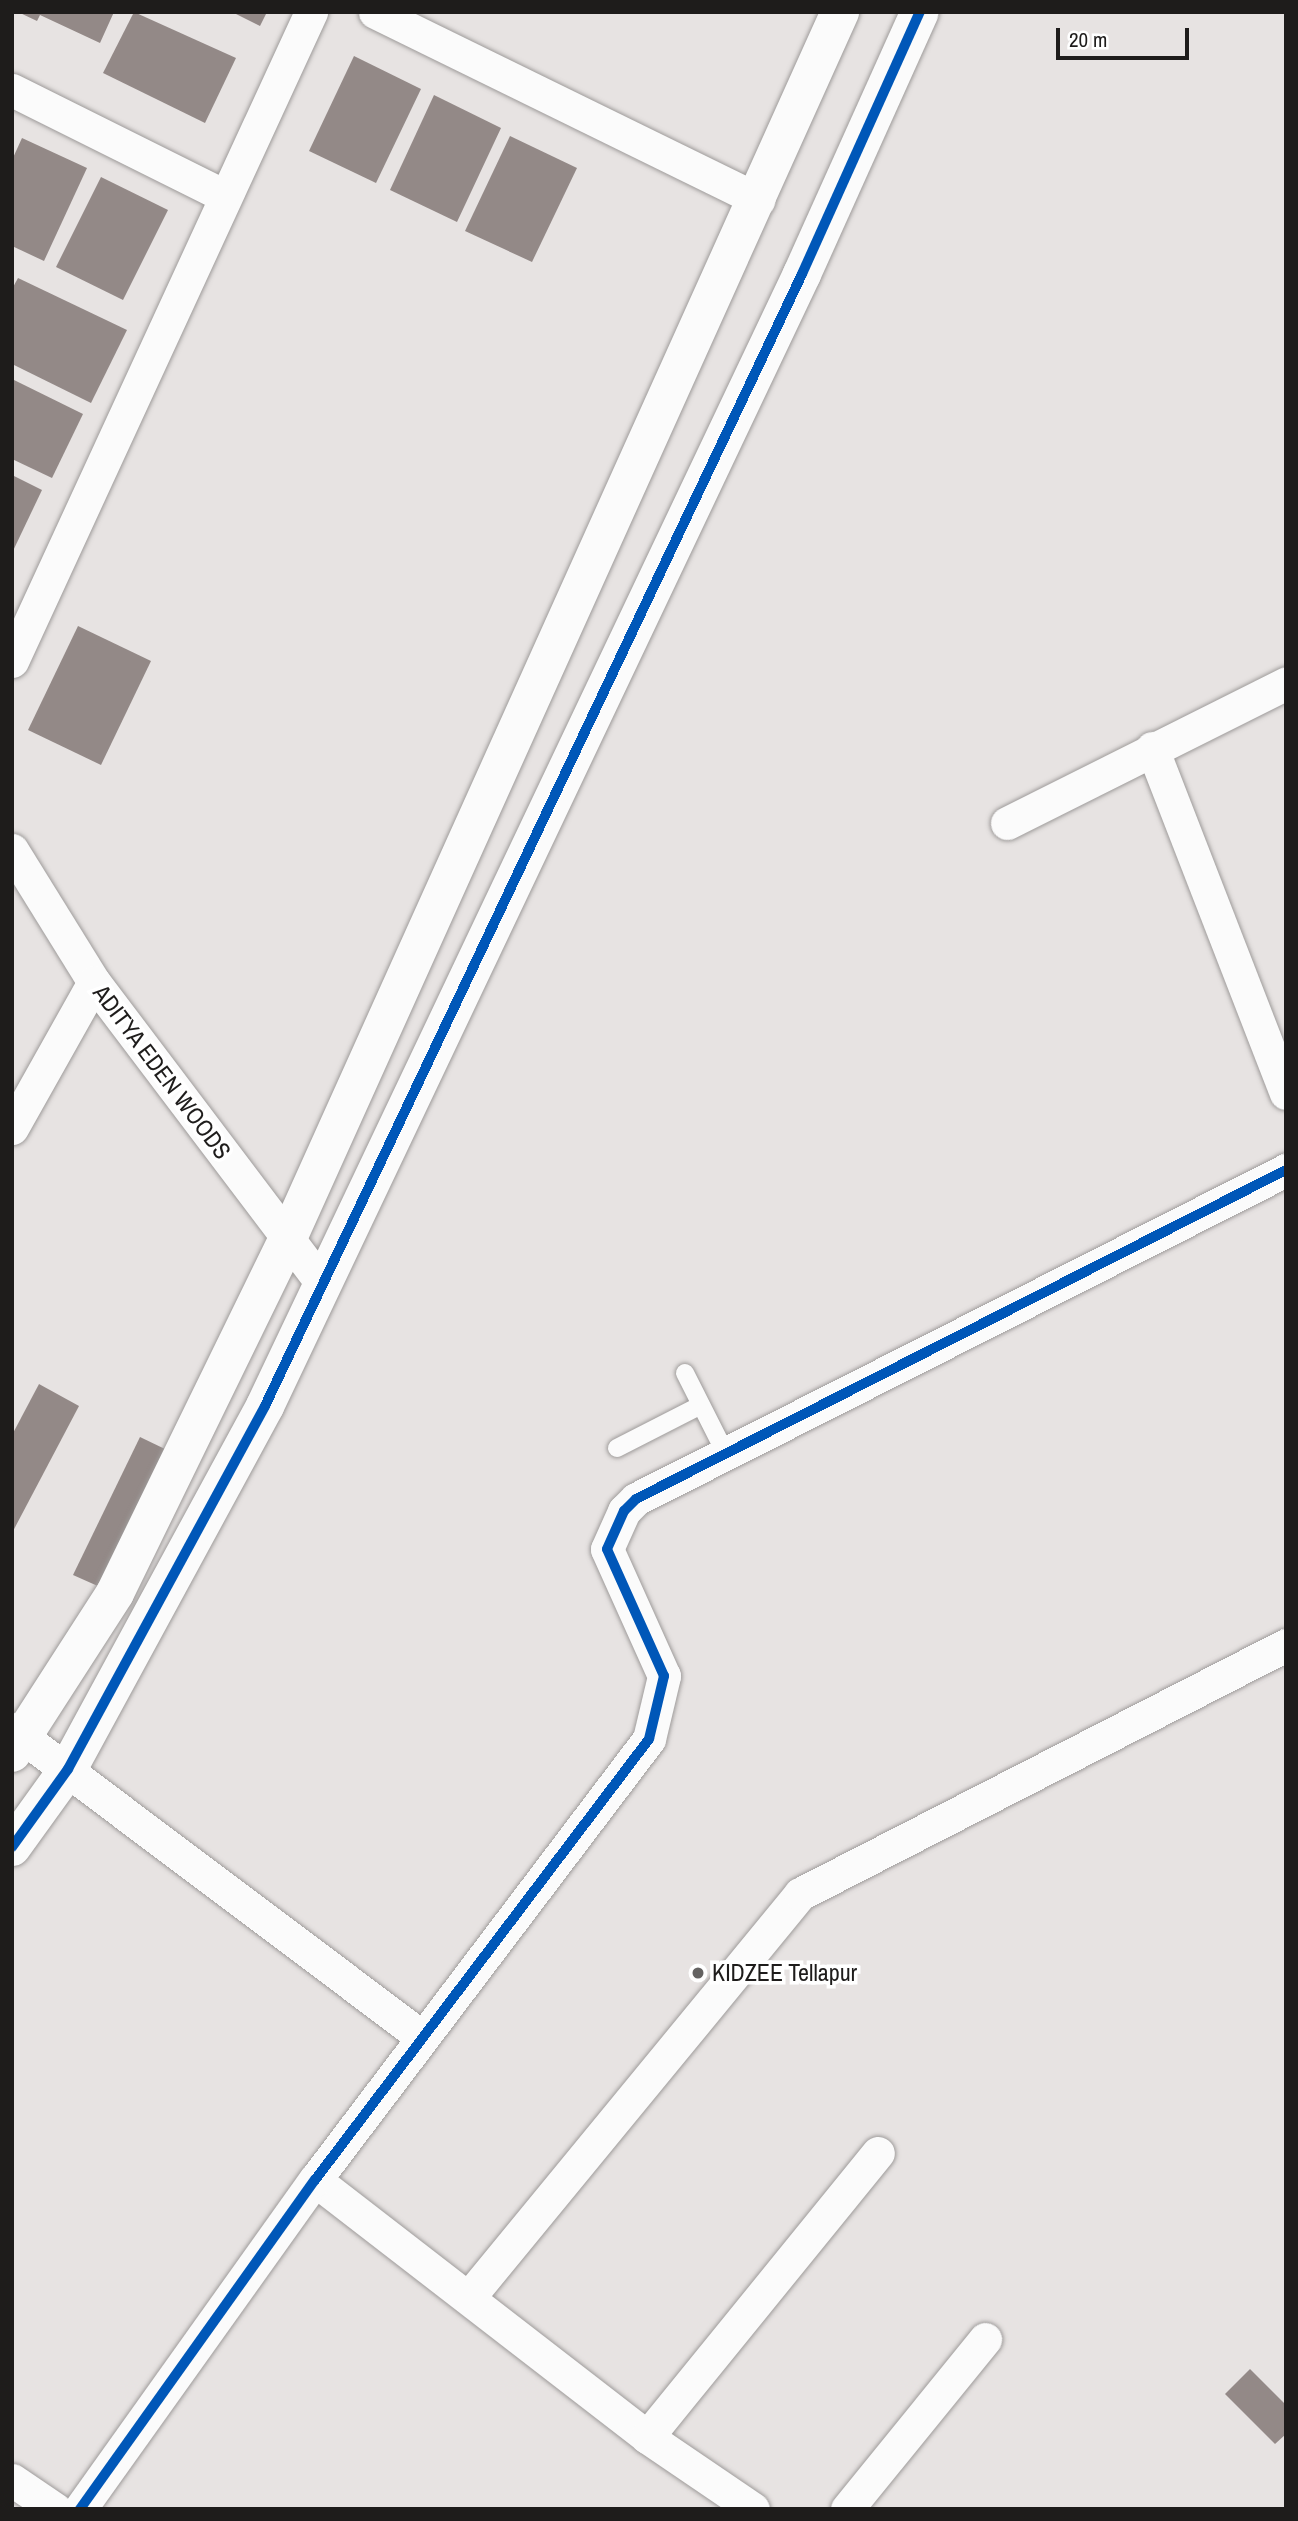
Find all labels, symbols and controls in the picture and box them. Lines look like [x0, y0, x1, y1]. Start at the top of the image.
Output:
scale bar [1060, 14, 1193, 58]
text: 20 m [1069, 25, 1107, 54]
street label: ADITYA EDEN WOODS [87, 979, 237, 1165]
place label: KIDZEE Tellapur [712, 1959, 857, 1987]
marker: KIDZEE Tellapur [690, 1965, 706, 1981]

